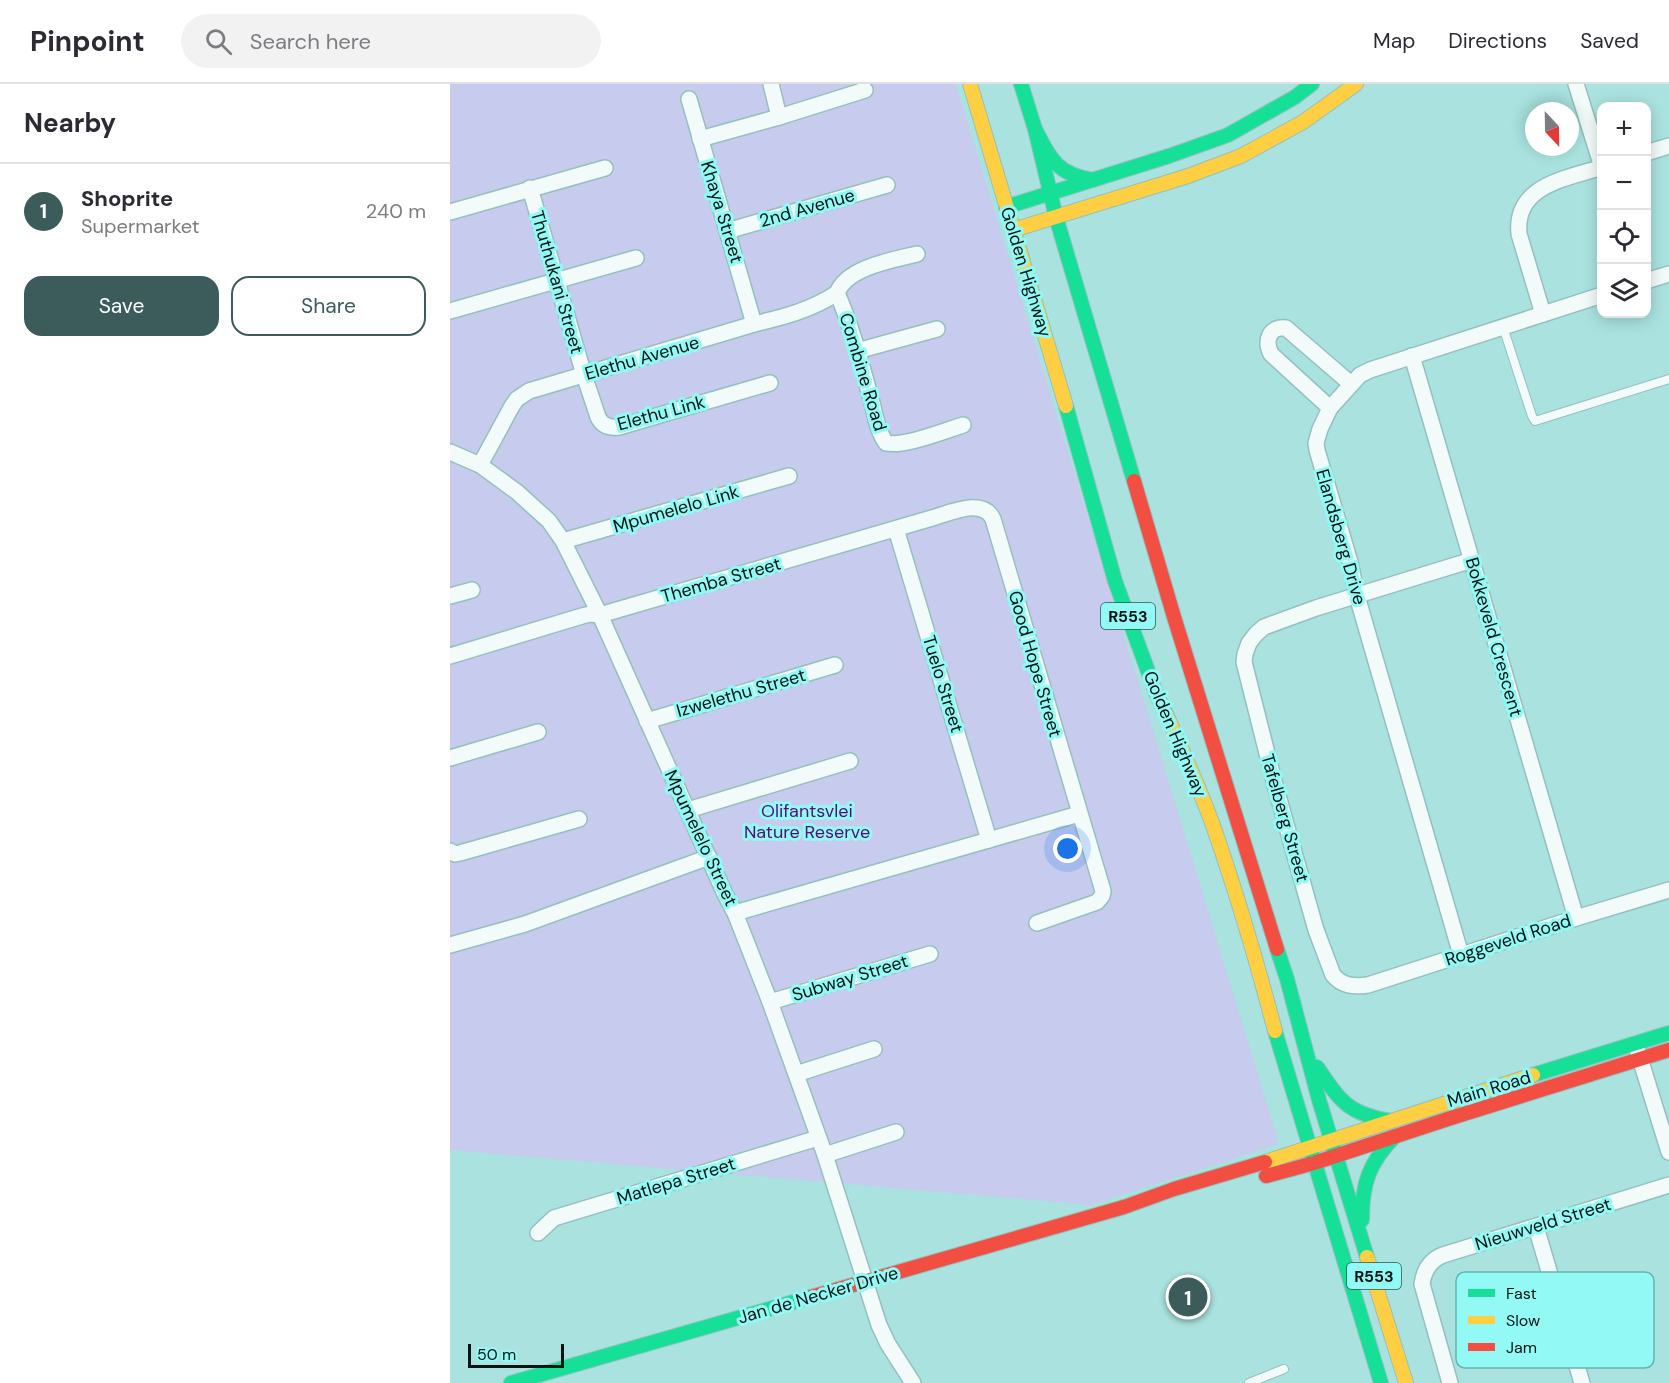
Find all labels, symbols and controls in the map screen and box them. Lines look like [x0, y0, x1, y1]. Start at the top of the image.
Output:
search box [181, 14, 601, 68]
text: Pinpoint [30, 23, 145, 60]
icon: search [202, 25, 235, 58]
text: Search here [250, 27, 371, 56]
text: Map [1373, 27, 1415, 55]
text: Directions [1448, 27, 1547, 55]
text: Saved [1580, 27, 1639, 55]
north arrow [1525, 102, 1579, 156]
map controls [1597, 102, 1651, 318]
button: + [1597, 102, 1651, 156]
text: Nearby [24, 106, 116, 140]
button: − [1597, 156, 1651, 210]
street label: Khaya Street [695, 158, 749, 266]
street label: 2nd Avenue [757, 183, 857, 233]
text: Shoprite [81, 184, 173, 213]
text: 1 [40, 198, 47, 224]
text: 240 m [366, 198, 426, 224]
street label: Golden Highway [995, 204, 1057, 340]
street label: Thuthukani Street [525, 208, 589, 356]
button: locate [1597, 210, 1651, 264]
text: Supermarket [81, 213, 200, 239]
button: layers [1597, 264, 1651, 318]
button: Save [24, 276, 219, 336]
button: Share [231, 276, 426, 336]
street label: Combine Road [834, 310, 892, 434]
street label: Elethu Avenue [582, 330, 702, 386]
street label: Elethu Link [615, 390, 707, 436]
street label: Elandsberg Drive [1310, 466, 1372, 608]
street label: Mpumelelo Link [610, 480, 742, 538]
street label: Themba Street [658, 551, 784, 609]
street label: Bokkeveld Crescent [1460, 555, 1528, 719]
street label: Good Hope Street [1003, 588, 1067, 740]
road number: R553 [1101, 603, 1155, 629]
street label: Tuelo Street [917, 633, 969, 735]
street label: Izwelethu Street [674, 663, 808, 723]
street label: Golden Highway [1138, 667, 1212, 801]
street label: Tafelberg Street [1255, 751, 1315, 885]
street label: Mpumelelo Street [659, 766, 743, 910]
park label: Olifantsvlei Nature Reserve [744, 799, 870, 844]
your location [1053, 834, 1082, 863]
street label: Roggeveld Road [1442, 908, 1574, 972]
street label: Subway Street [789, 949, 911, 1007]
street label: Main Road [1444, 1065, 1534, 1113]
street label: Matlepa Street [614, 1152, 738, 1210]
street label: Nieuwveld Street [1472, 1192, 1614, 1256]
street label: Jan de Necker Drive [735, 1261, 901, 1329]
road number: R553 [1347, 1263, 1401, 1289]
legend [1456, 1272, 1654, 1368]
pin: 1 [1168, 1274, 1208, 1320]
text: Fast [1506, 1283, 1537, 1304]
text: Slow [1506, 1310, 1540, 1331]
text: Jam [1506, 1337, 1537, 1358]
scale bar [468, 1341, 564, 1368]
text: 50 m [477, 1344, 516, 1365]

